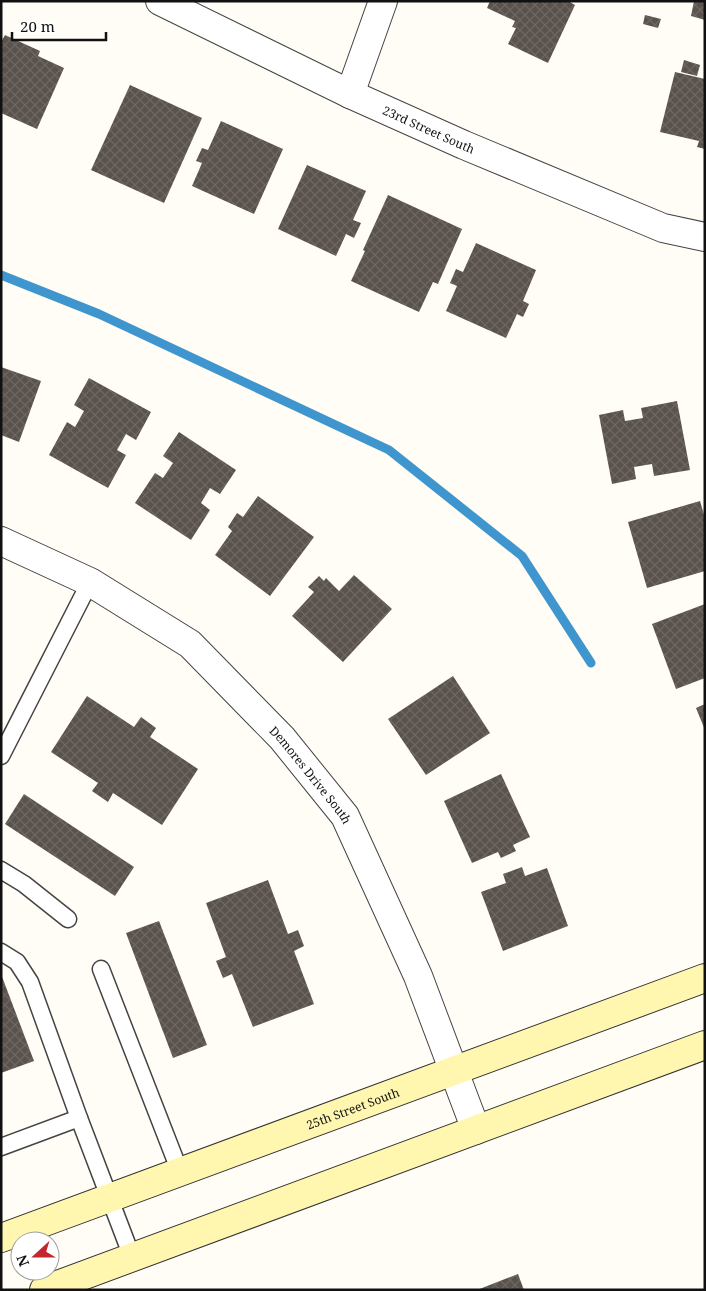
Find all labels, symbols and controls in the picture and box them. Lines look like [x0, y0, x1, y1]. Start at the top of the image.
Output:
scale bar [12, 10, 106, 42]
text: 20 m [20, 16, 55, 36]
street label: 23rd Street South [380, 101, 478, 157]
street label: Demores Drive South [266, 722, 356, 827]
street label: 25th Street South [304, 1083, 402, 1133]
north arrow [10, 1231, 60, 1281]
text: N [12, 1252, 33, 1269]

